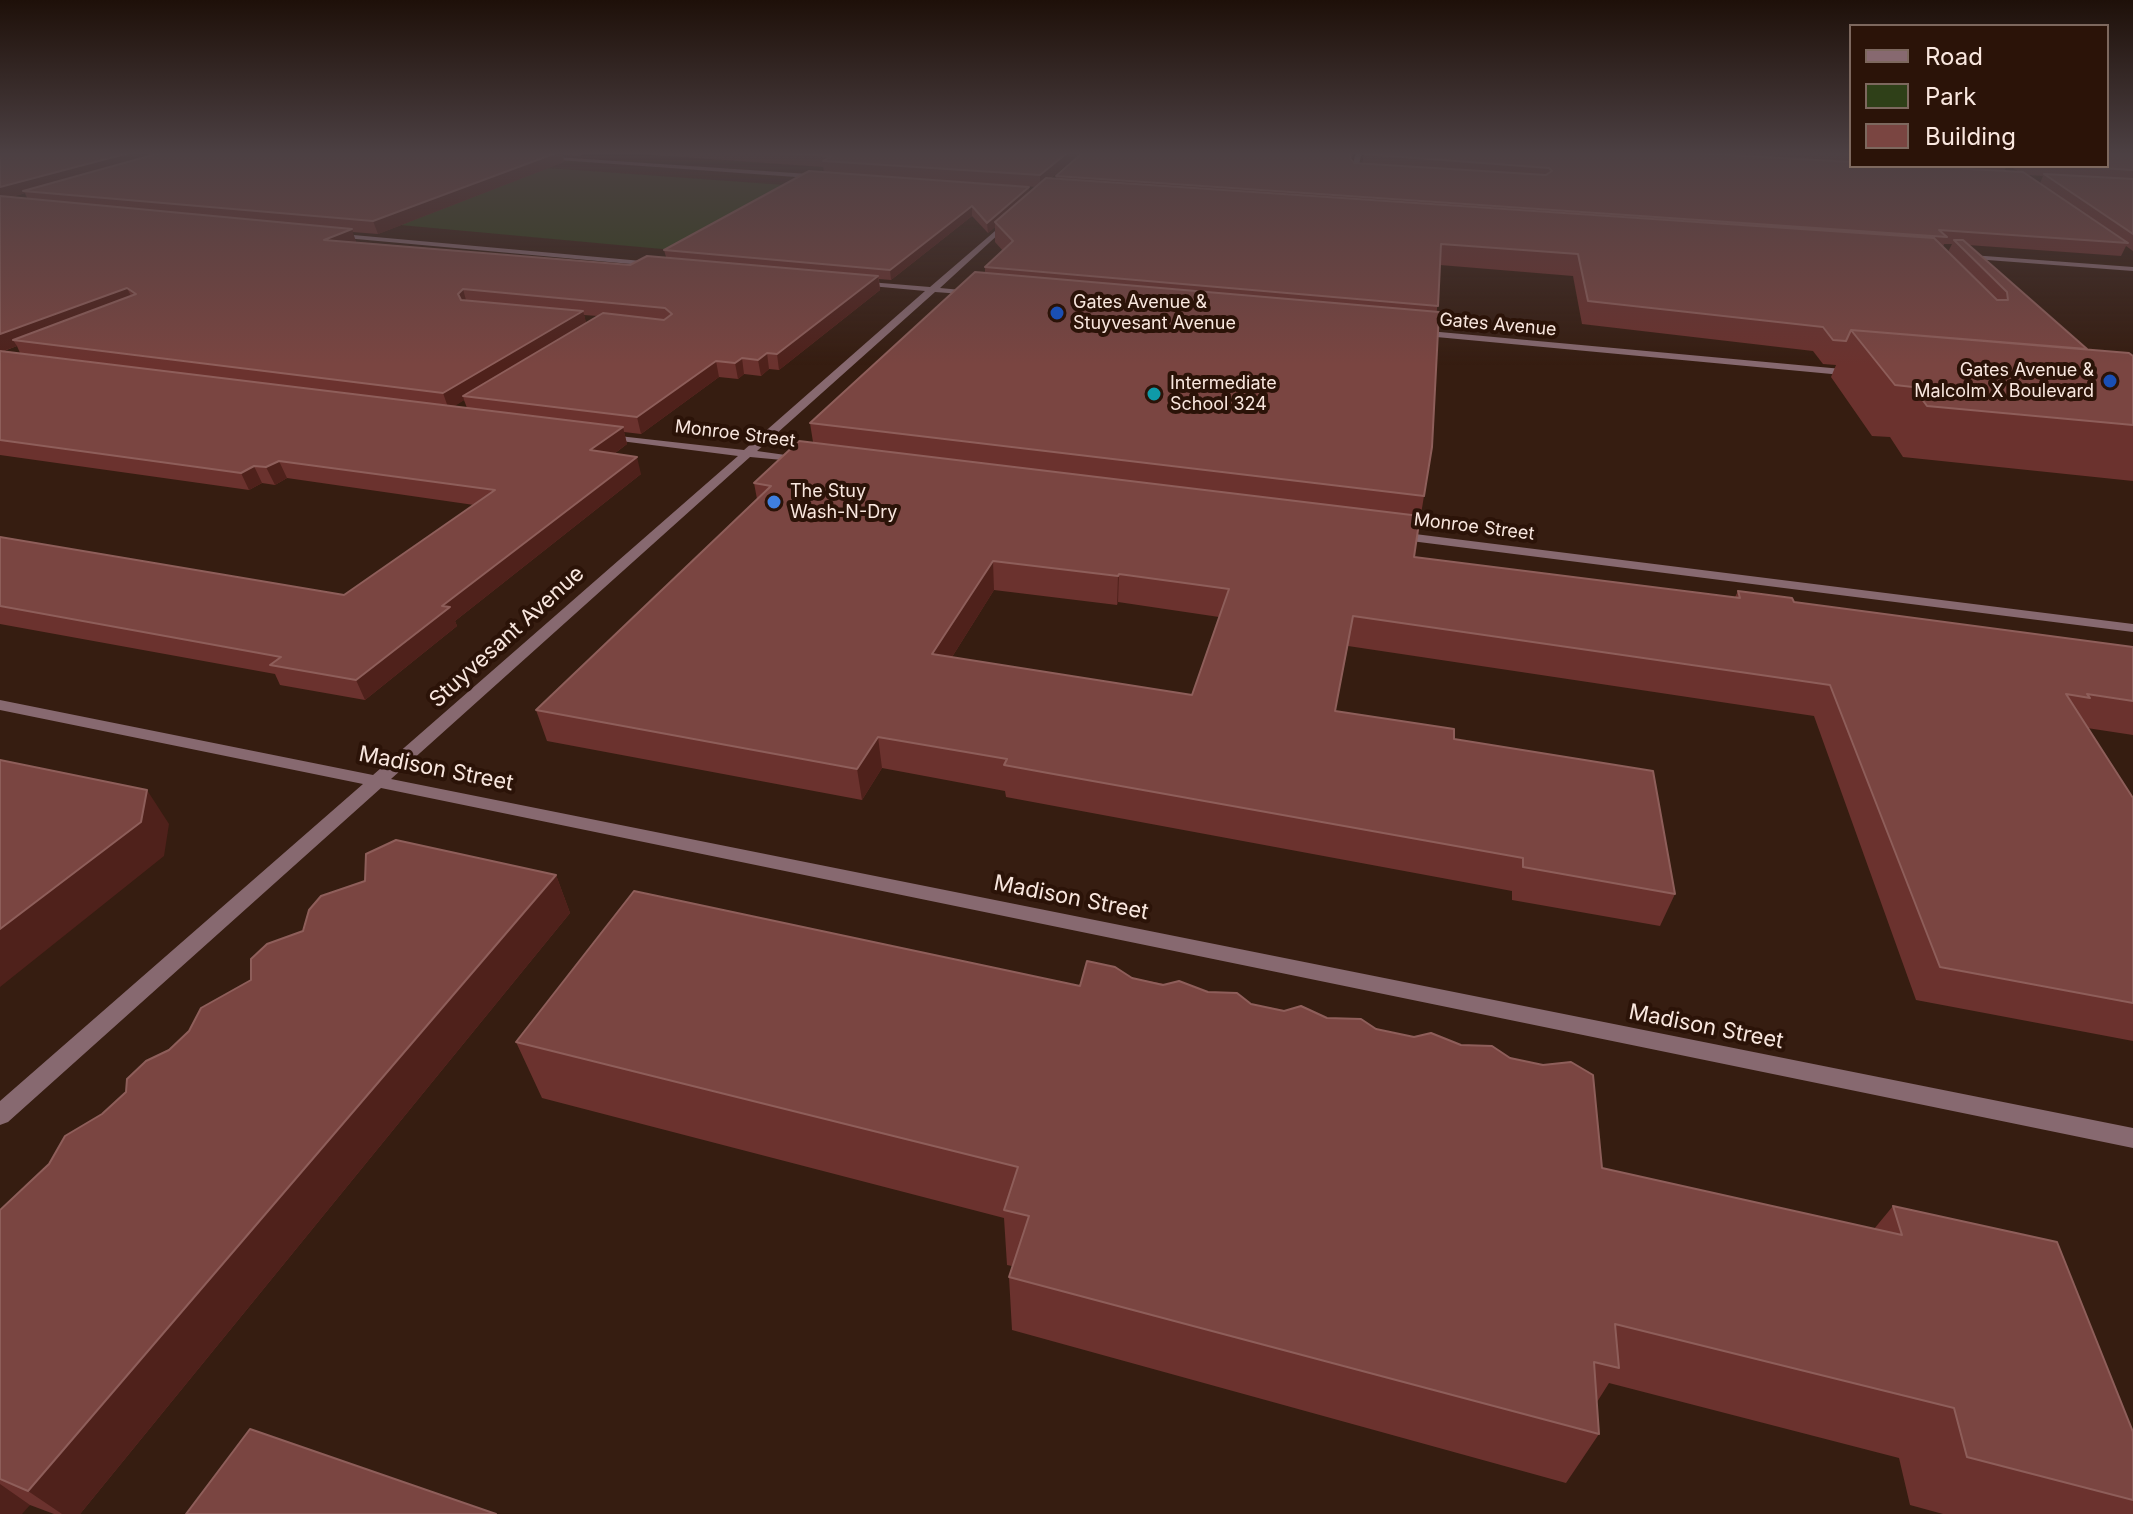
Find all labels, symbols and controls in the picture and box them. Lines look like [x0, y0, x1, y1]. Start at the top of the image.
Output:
legend [1849, 24, 2109, 168]
text: Road [1925, 42, 1983, 71]
text: Park [1925, 82, 1976, 111]
text: Building [1925, 122, 2016, 151]
place label: Gates Avenue & Stuyvesant Avenue [1073, 292, 1236, 334]
marker: Gates Avenue & Stuyvesant Avenue [1048, 304, 1066, 322]
street label: Gates Avenue [1439, 309, 1557, 341]
place label: Gates Avenue & Malcolm X Boulevard [1914, 360, 2094, 402]
marker: Gates Avenue & Malcolm X Boulevard [2101, 372, 2119, 390]
place label: Intermediate School 324 [1170, 373, 1277, 416]
marker: Intermediate School 324 [1145, 385, 1163, 403]
street label: Monroe Street [673, 416, 797, 452]
place label: The Stuy Wash-N-Dry [790, 481, 897, 524]
marker: The Stuy Wash-N-Dry [765, 493, 783, 511]
street label: Monroe Street [1412, 509, 1536, 545]
street label: Stuyvesant Avenue [424, 561, 590, 713]
street label: Madison Street [356, 741, 516, 797]
street label: Madison Street [991, 870, 1151, 926]
street label: Madison Street [1626, 999, 1786, 1055]

